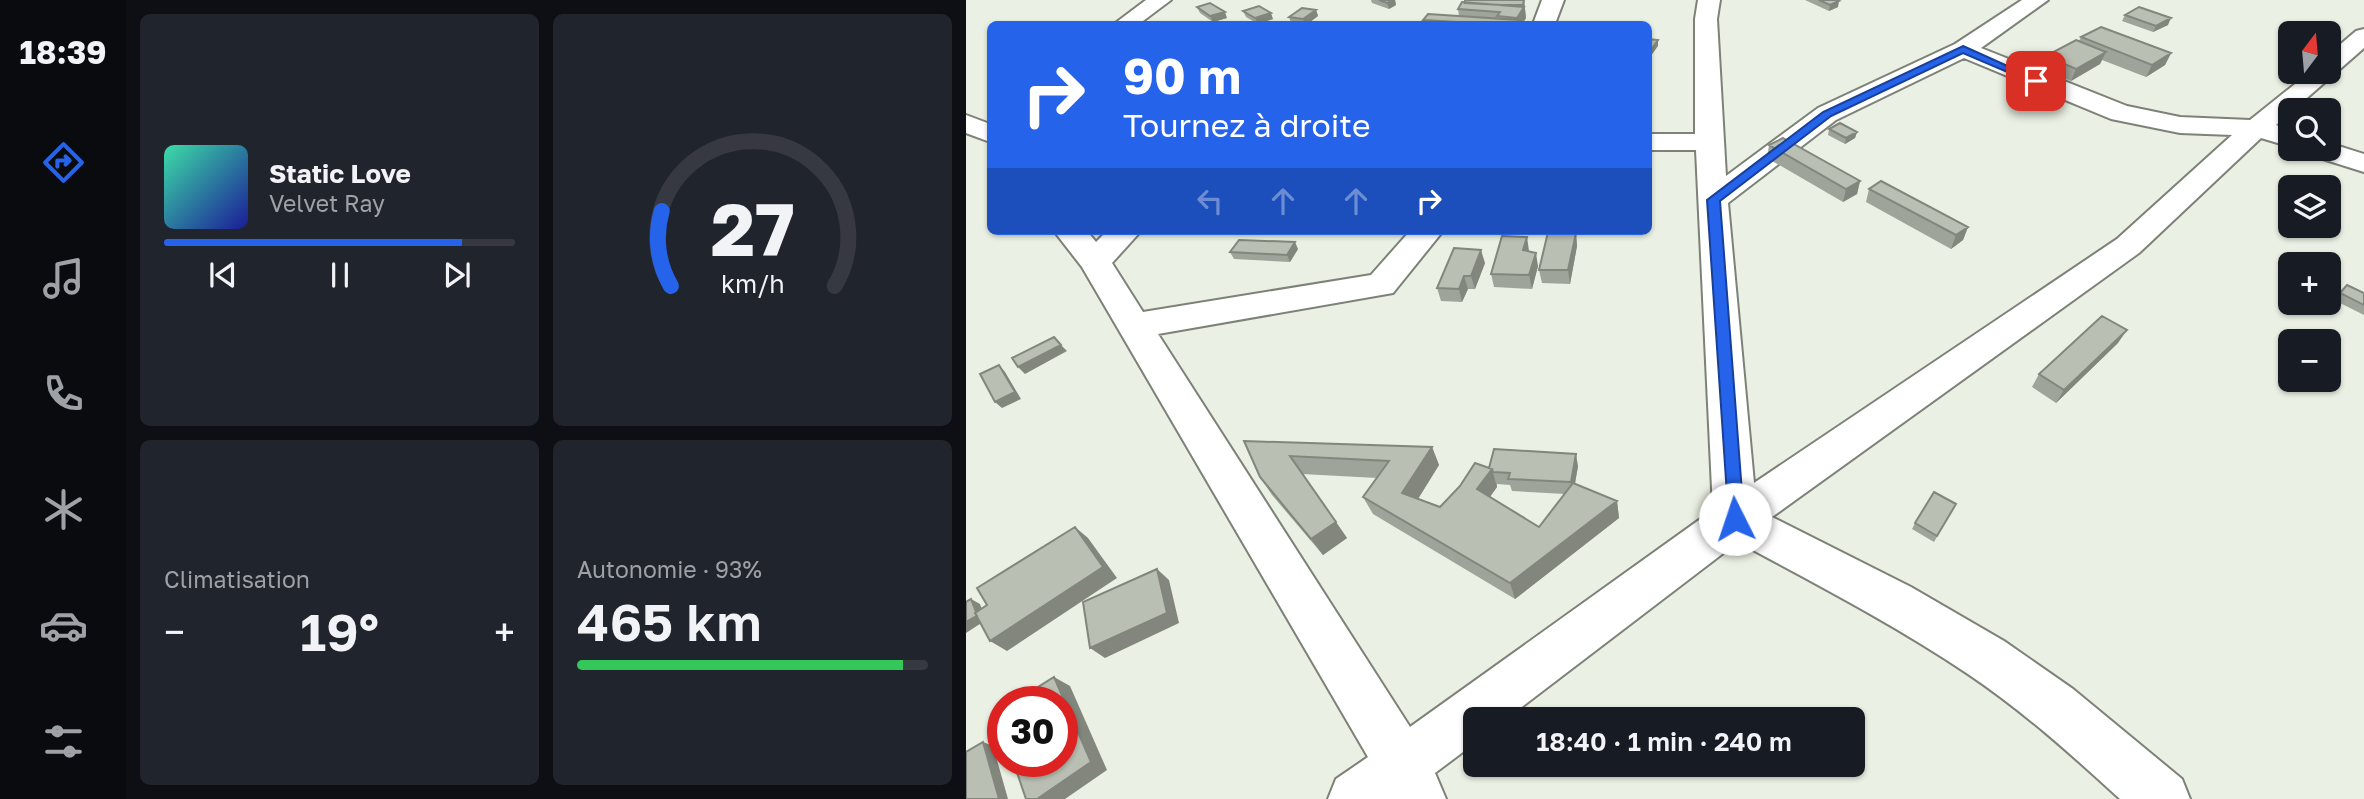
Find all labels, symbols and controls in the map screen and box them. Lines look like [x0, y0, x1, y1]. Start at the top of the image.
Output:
north arrow [2278, 21, 2342, 84]
map controls [2278, 21, 2341, 392]
text: 18:39 [19, 33, 107, 71]
text: 90 m [1123, 46, 1241, 105]
icon: right [1008, 49, 1099, 140]
pin [2006, 51, 2066, 111]
icon: arrive [2017, 62, 2055, 100]
button: search [2278, 98, 2341, 161]
text: Tournez à droite [1123, 106, 1371, 144]
icon: directions [39, 138, 88, 187]
text: Static Love [269, 158, 411, 189]
button: layers [2278, 175, 2341, 238]
icon: left [1191, 182, 1229, 220]
icon: ahead [1264, 182, 1302, 220]
icon: ahead [1337, 182, 1375, 220]
icon: right [1410, 182, 1448, 220]
text: 27 [710, 185, 795, 272]
text: Velvet Ray [269, 189, 385, 217]
button: + [2278, 252, 2341, 315]
icon: music [39, 254, 88, 303]
icon: previous [204, 256, 242, 294]
icon: pause [321, 256, 359, 294]
icon: next [438, 256, 476, 294]
text: km/h [721, 268, 784, 299]
button: − [2278, 329, 2341, 392]
icon: phone [39, 369, 88, 418]
position arrow [1698, 482, 1772, 556]
icon: climate [39, 485, 88, 534]
text: Autonomie · 93% [577, 555, 762, 583]
text: Climatisation [164, 565, 310, 593]
text: 465 km [577, 590, 762, 652]
text: 19° [300, 600, 379, 662]
icon: car [39, 601, 88, 650]
text: − [164, 609, 185, 654]
text: + [494, 609, 515, 654]
speed limit sign: 30 [987, 686, 1078, 777]
icon: filters [39, 717, 88, 766]
text: 18:40 · 1 min · 240 m [1536, 726, 1792, 757]

